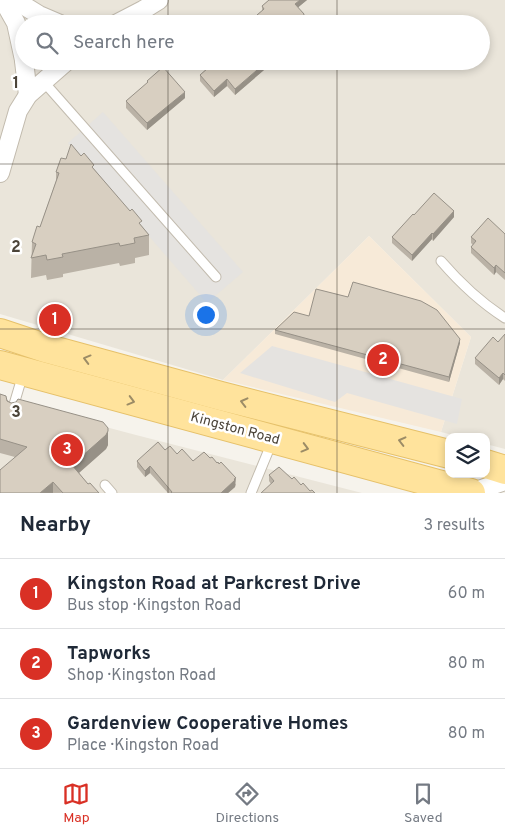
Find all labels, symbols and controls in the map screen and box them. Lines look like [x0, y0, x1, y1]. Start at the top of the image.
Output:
search box [15, 15, 490, 70]
icon: search [33, 29, 61, 57]
text: Search here [73, 31, 175, 55]
text: 1 [13, 74, 19, 94]
text: 2 [11, 238, 21, 258]
pin: 1 [39, 301, 71, 339]
your location [193, 302, 219, 328]
pin: 2 [367, 341, 399, 379]
one-way arrow [84, 355, 92, 365]
one-way arrow [127, 395, 136, 406]
one-way arrow [240, 397, 248, 408]
text: 3 [11, 403, 21, 423]
street label: Kingston Road [189, 409, 281, 449]
pin: 3 [51, 431, 83, 469]
map controls [445, 433, 490, 478]
button: layers [445, 433, 490, 478]
one-way arrow [397, 436, 406, 447]
one-way arrow [300, 443, 309, 453]
text: Nearby [20, 512, 91, 539]
text: 3 results [423, 516, 485, 536]
text: Kingston Road at Parkcrest Drive [67, 572, 361, 596]
text: 1 [33, 584, 39, 604]
text: 60 m [448, 584, 485, 604]
text: Bus stop · Kingston Road [67, 596, 241, 616]
text: Tapworks [67, 642, 151, 666]
text: 2 [31, 654, 41, 674]
text: 80 m [448, 654, 485, 674]
text: Shop · Kingston Road [67, 666, 216, 686]
text: Gardenview Cooperative Homes [67, 712, 348, 736]
text: 3 [31, 724, 41, 744]
text: 80 m [448, 724, 485, 744]
text: Place · Kingston Road [67, 736, 219, 756]
tab: Map [62, 780, 90, 827]
tab: Directions [215, 780, 279, 827]
tab: Saved [404, 780, 443, 827]

